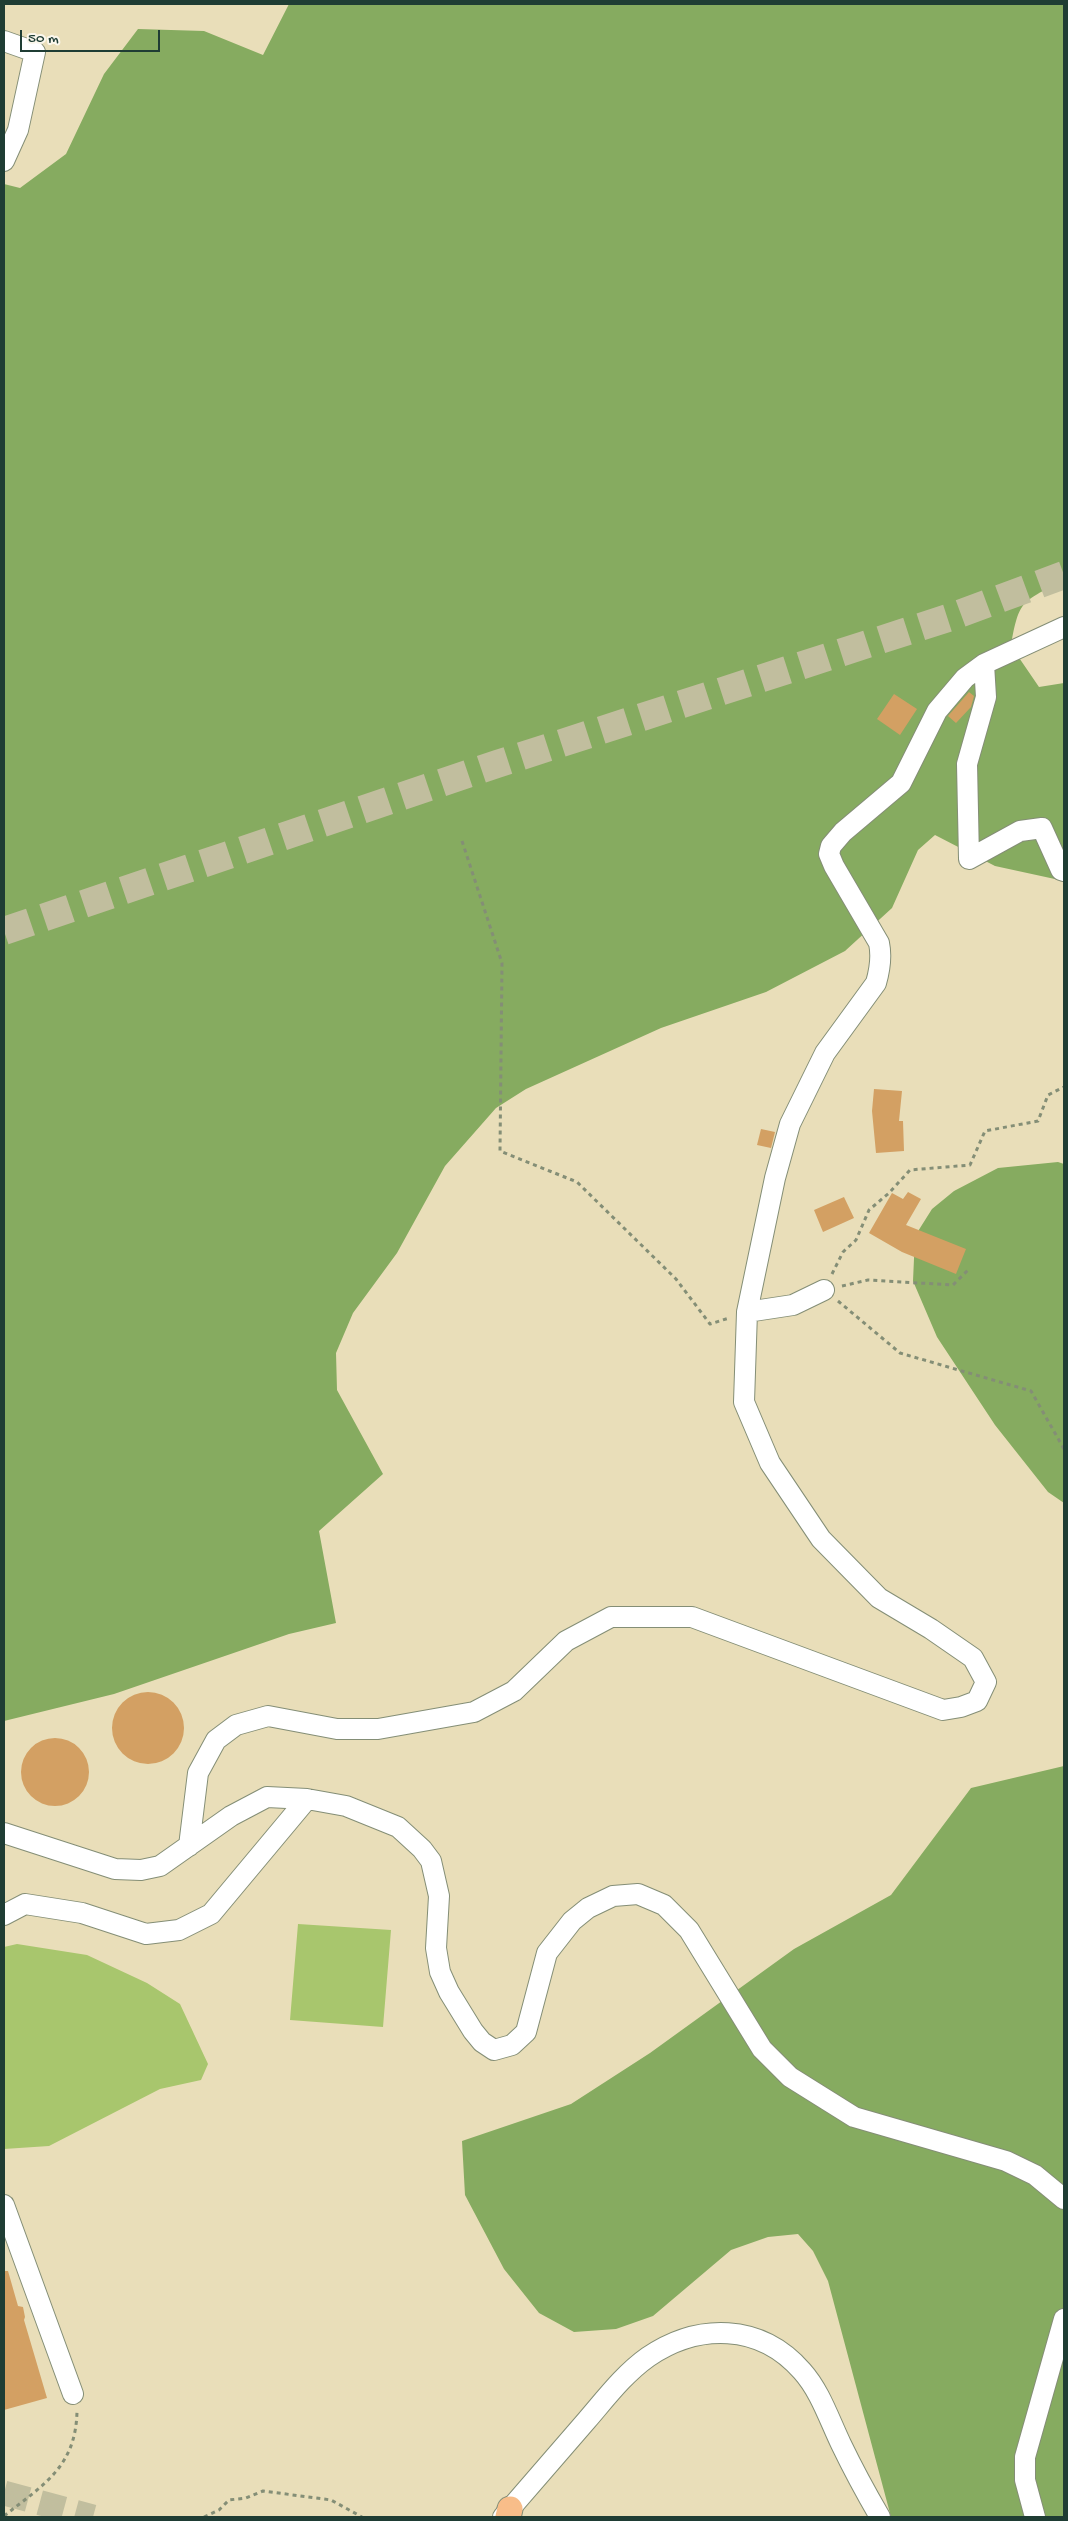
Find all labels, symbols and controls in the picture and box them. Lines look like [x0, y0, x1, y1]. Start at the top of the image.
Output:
scale bar [22, 20, 162, 52]
text: 50 m [28, 30, 59, 48]

